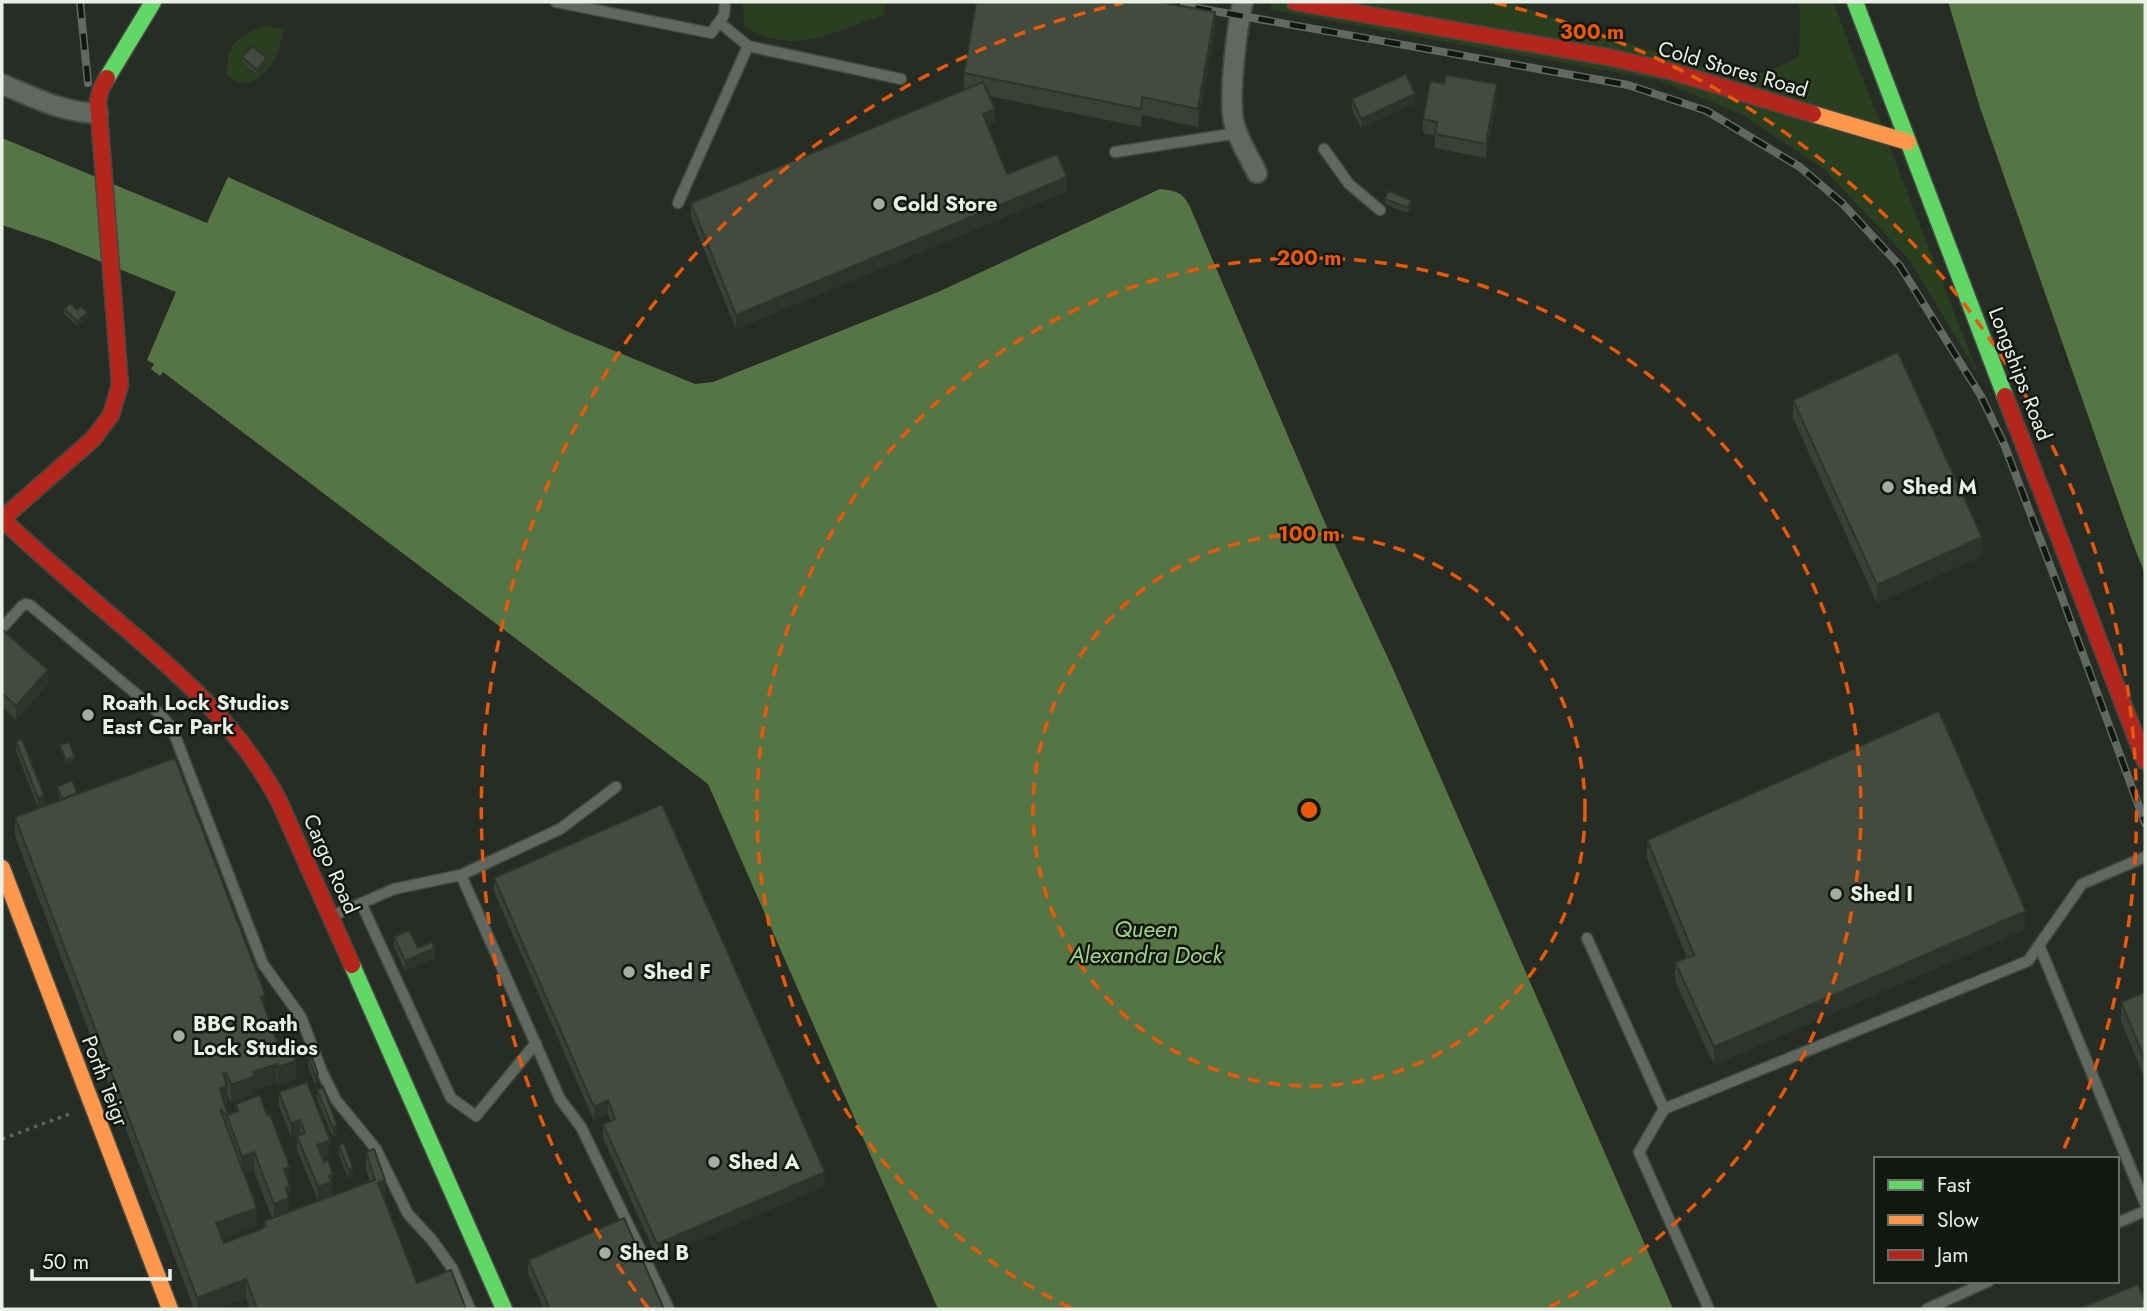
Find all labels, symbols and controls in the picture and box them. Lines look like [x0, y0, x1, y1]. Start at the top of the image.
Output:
text: 300 m [1560, 17, 1624, 47]
street label: Cold Stores Road [1654, 33, 1812, 105]
place label: Cold Store [893, 189, 998, 219]
marker: Cold Store [871, 196, 887, 212]
text: 200 m [1276, 243, 1342, 273]
street label: Longships Road [1981, 303, 2059, 445]
place label: Shed M [1902, 472, 1977, 502]
marker: Shed M [1880, 479, 1896, 495]
text: 100 m [1278, 519, 1340, 549]
place label: Roath Lock Studios East Car Park [102, 688, 290, 742]
marker: Roath Lock Studios East Car Park [80, 707, 96, 723]
centre of rings [1297, 798, 1321, 822]
street label: Cargo Road [296, 809, 366, 919]
place label: Shed I [1850, 879, 1913, 909]
marker: Shed I [1828, 886, 1844, 902]
water label: Queen Alexandra Dock [1069, 912, 1224, 972]
place label: Shed F [643, 957, 711, 987]
marker: Shed F [621, 964, 637, 980]
place label: BBC Roath Lock Studios [193, 1009, 318, 1063]
marker: BBC Roath Lock Studios [171, 1028, 187, 1044]
street label: Porth Teigr [74, 1031, 136, 1131]
place label: Shed A [728, 1147, 800, 1177]
marker: Shed A [706, 1154, 722, 1170]
legend [1874, 1157, 2119, 1283]
text: Fast [1937, 1170, 1970, 1200]
text: Slow [1937, 1205, 1979, 1235]
scale bar [32, 1238, 170, 1282]
place label: Shed B [619, 1238, 689, 1268]
text: Jam [1934, 1240, 1969, 1270]
marker: Shed B [597, 1245, 613, 1261]
text: 50 m [42, 1247, 89, 1277]

